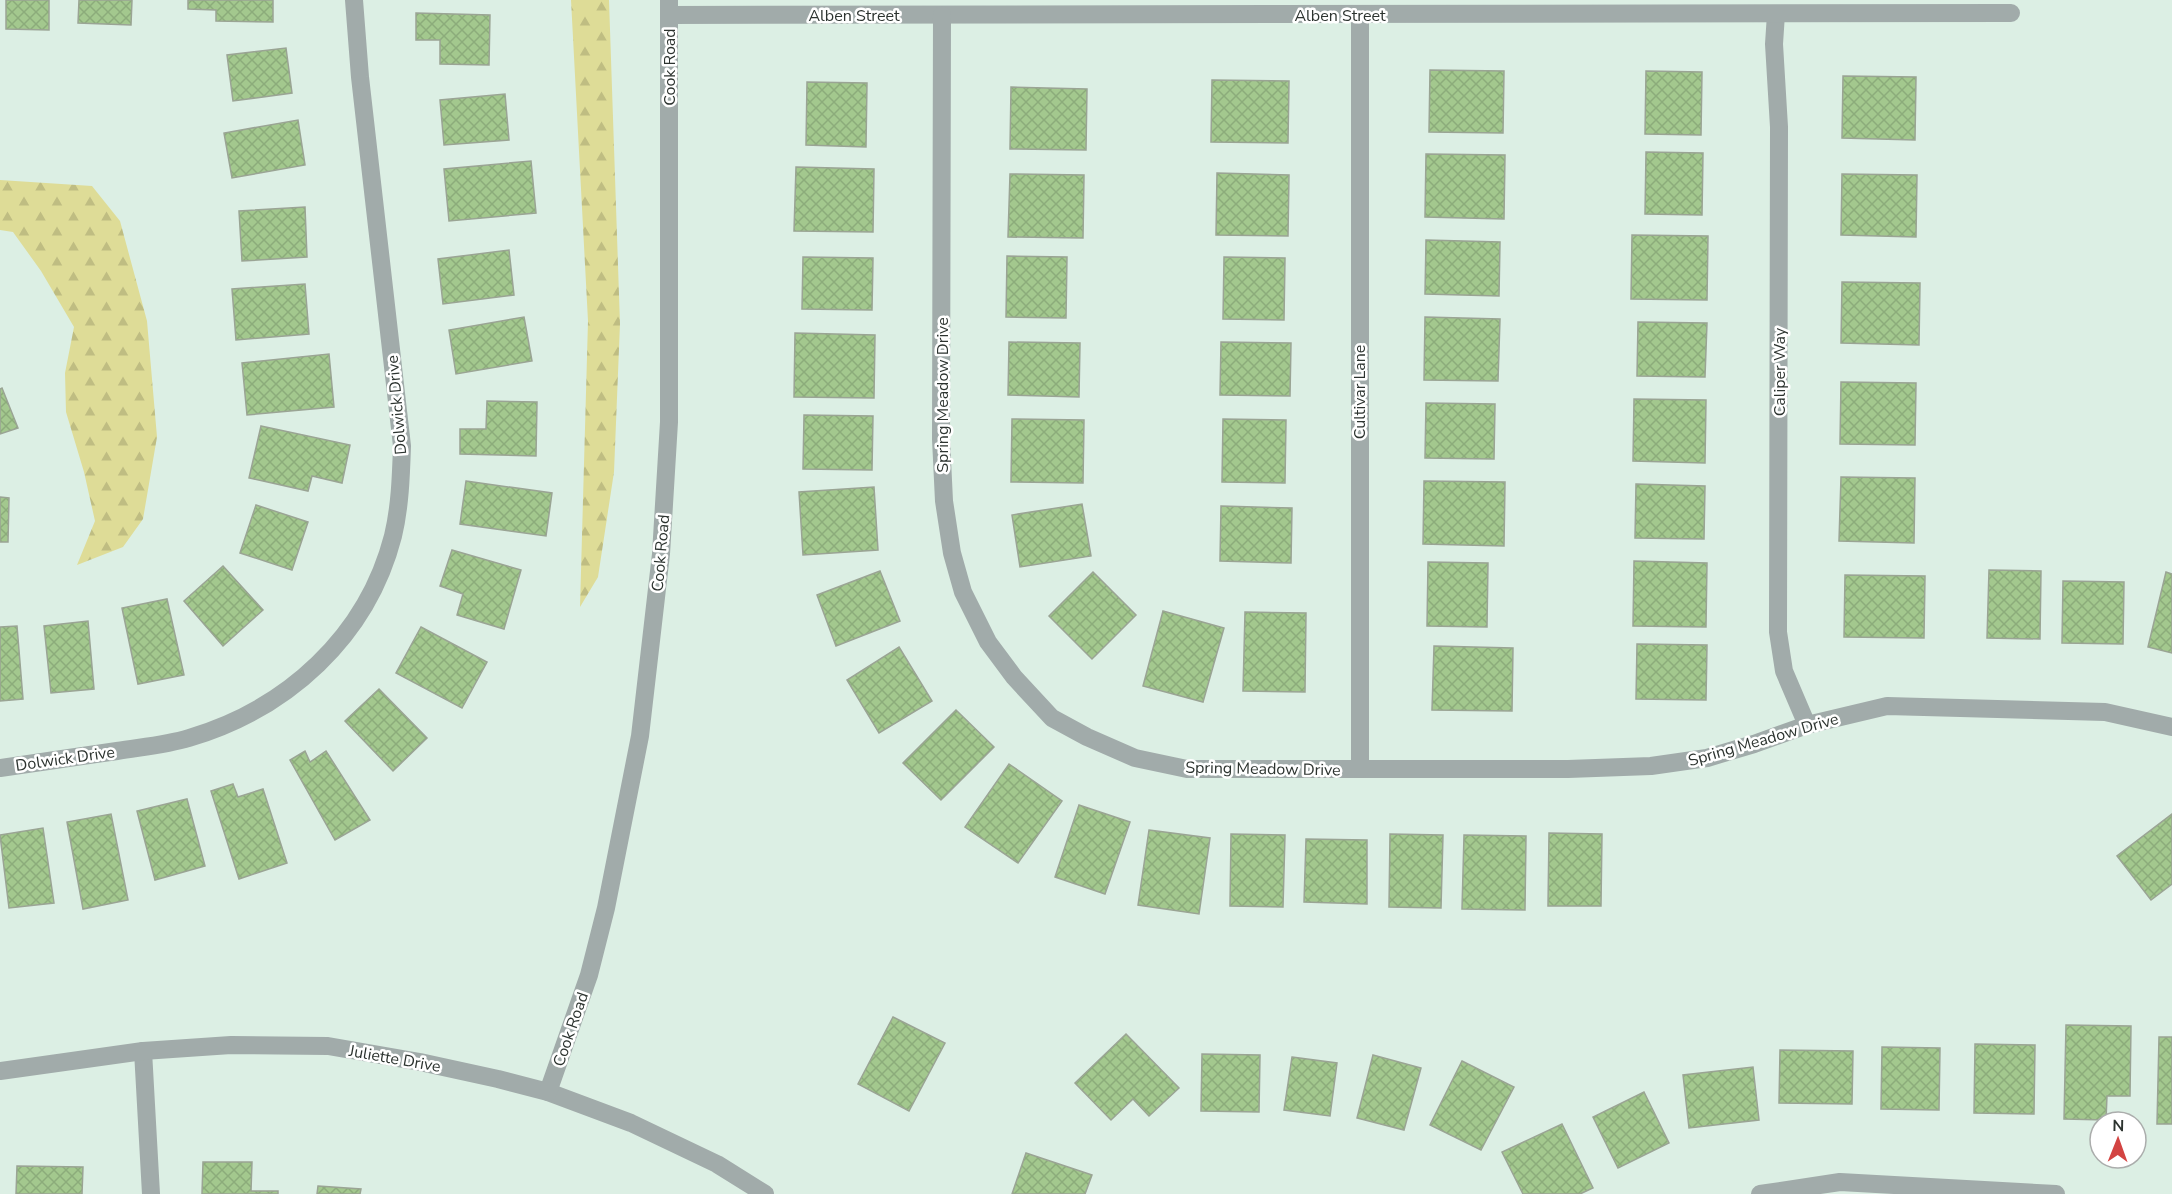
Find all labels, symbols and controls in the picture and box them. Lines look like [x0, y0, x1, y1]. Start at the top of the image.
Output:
street label: Alben Street [808, 5, 900, 27]
street label: Alben Street [1294, 5, 1386, 27]
street label: Cook Road [659, 28, 681, 106]
street label: Spring Meadow Drive [932, 317, 954, 473]
street label: Caliper Way [1769, 327, 1791, 416]
street label: Cultivar Lane [1349, 345, 1371, 439]
street label: Dolwick Drive [382, 354, 412, 456]
street label: Cook Road [647, 514, 675, 593]
street label: Spring Meadow Drive [1686, 708, 1841, 772]
street label: Dolwick Drive [14, 741, 116, 777]
street label: Spring Meadow Drive [1185, 757, 1341, 781]
street label: Cook Road [548, 989, 594, 1069]
street label: Juliette Drive [346, 1040, 442, 1078]
north arrow [2088, 1110, 2148, 1170]
text: N [2112, 1115, 2124, 1137]

